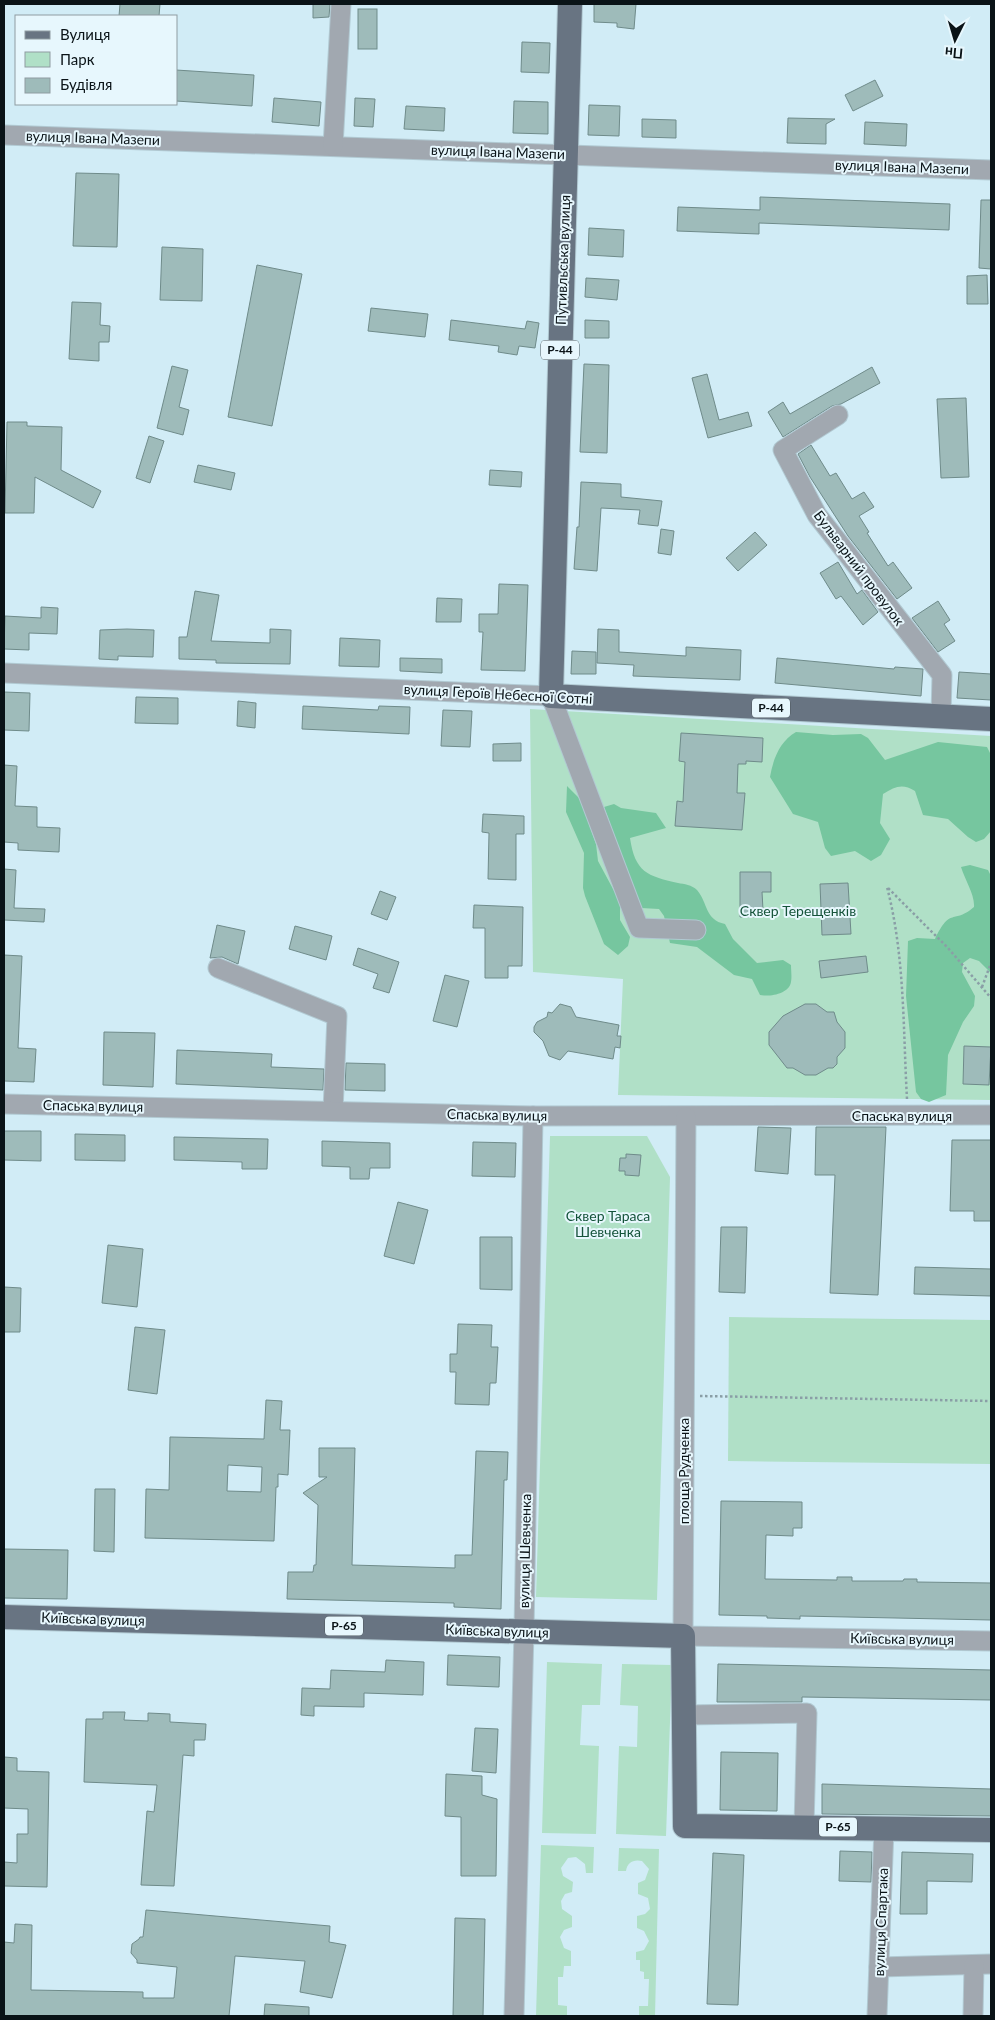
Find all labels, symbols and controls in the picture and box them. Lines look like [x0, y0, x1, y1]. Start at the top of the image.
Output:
legend [15, 15, 178, 105]
north arrow [930, 15, 980, 65]
text: Вулиця [60, 25, 110, 43]
text: Пн [944, 44, 964, 63]
text: Парк [60, 50, 95, 68]
text: Будівля [60, 75, 112, 93]
street label: вулиця Івана Мазепи [26, 127, 160, 148]
street label: вулиця Івана Мазепи [431, 141, 565, 162]
street label: вулиця Івана Мазепи [835, 156, 969, 177]
street label: Путивльська вулиця [552, 194, 573, 325]
road number: Р-44 [541, 340, 579, 360]
street label: Бульварний провулок [811, 507, 909, 629]
street label: вулиця Героїв Небесної Сотні [403, 680, 593, 707]
road number: Р-44 [752, 698, 790, 718]
park label: Сквер Терещенків [740, 902, 856, 919]
street label: Спаська вулиця [43, 1096, 143, 1115]
street label: Спаська вулиця [447, 1105, 547, 1124]
street label: Спаська вулиця [852, 1107, 952, 1124]
park label: Сквер Тараса Шевченка [566, 1207, 650, 1240]
street label: площа Рудченка [675, 1418, 692, 1524]
street label: вулиця Шевченка [515, 1494, 534, 1608]
street label: Київська вулиця [41, 1608, 145, 1629]
road number: Р-65 [325, 1616, 363, 1635]
street label: Київська вулиця [445, 1620, 549, 1641]
street label: Київська вулиця [850, 1629, 954, 1648]
road number: Р-65 [819, 1818, 857, 1836]
street label: вулиця Спартака [870, 1867, 891, 1976]

